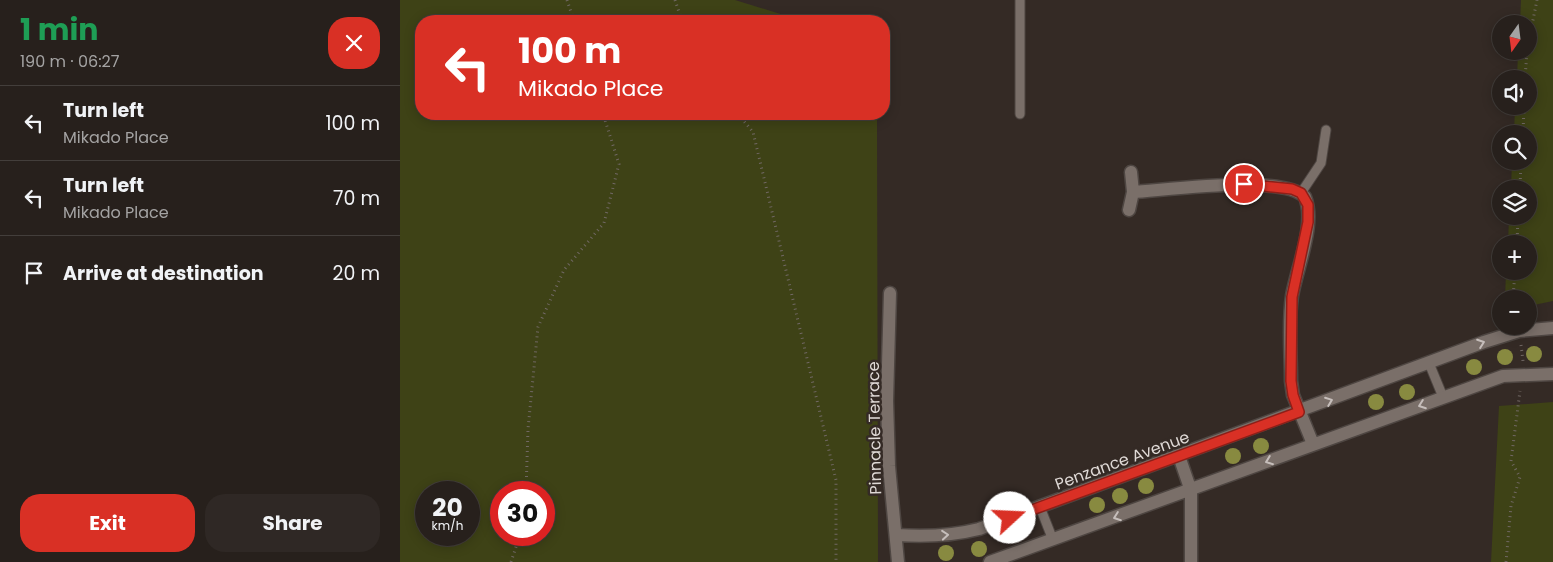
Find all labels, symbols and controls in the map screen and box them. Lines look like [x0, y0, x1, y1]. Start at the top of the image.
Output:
text: 1 min [20, 8, 98, 51]
north arrow [1492, 15, 1538, 60]
map controls [1492, 15, 1537, 335]
button: close [328, 17, 380, 69]
text: 100 m [518, 26, 621, 75]
icon: left [435, 35, 500, 100]
text: 190 m · 06:27 [20, 50, 120, 73]
button: sound [1492, 70, 1537, 115]
text: Mikado Place [518, 73, 663, 104]
text: Turn left [63, 97, 144, 124]
icon: left [20, 109, 48, 137]
text: 100 m [325, 110, 380, 137]
button: search [1492, 125, 1537, 170]
text: Mikado Place [63, 126, 169, 149]
pin [1223, 163, 1265, 205]
icon: arrive [1230, 170, 1258, 198]
text: Turn left [63, 172, 144, 199]
button: layers [1492, 180, 1537, 225]
icon: left [20, 184, 48, 212]
text: 70 m [333, 185, 380, 212]
text: Mikado Place [63, 201, 169, 224]
button: + [1492, 235, 1537, 280]
icon: arrive [20, 259, 48, 287]
text: Arrive at destination [63, 260, 264, 287]
text: 20 m [332, 260, 380, 287]
button: − [1492, 290, 1537, 335]
one-way arrow [1476, 339, 1485, 349]
street label: Pinnacle Terrace [862, 361, 887, 495]
one-way arrow [1324, 396, 1333, 407]
one-way arrow [1418, 399, 1426, 409]
street label: Penzance Avenue [1052, 425, 1193, 496]
one-way arrow [1265, 454, 1274, 465]
speed limit sign: 30 [490, 481, 555, 546]
text: 20 [432, 490, 463, 525]
position arrow [983, 491, 1035, 543]
button: Exit [20, 494, 195, 552]
button: Share [205, 494, 380, 552]
one-way arrow [1113, 511, 1122, 521]
text: km/h [432, 517, 463, 534]
one-way arrow [941, 530, 949, 541]

